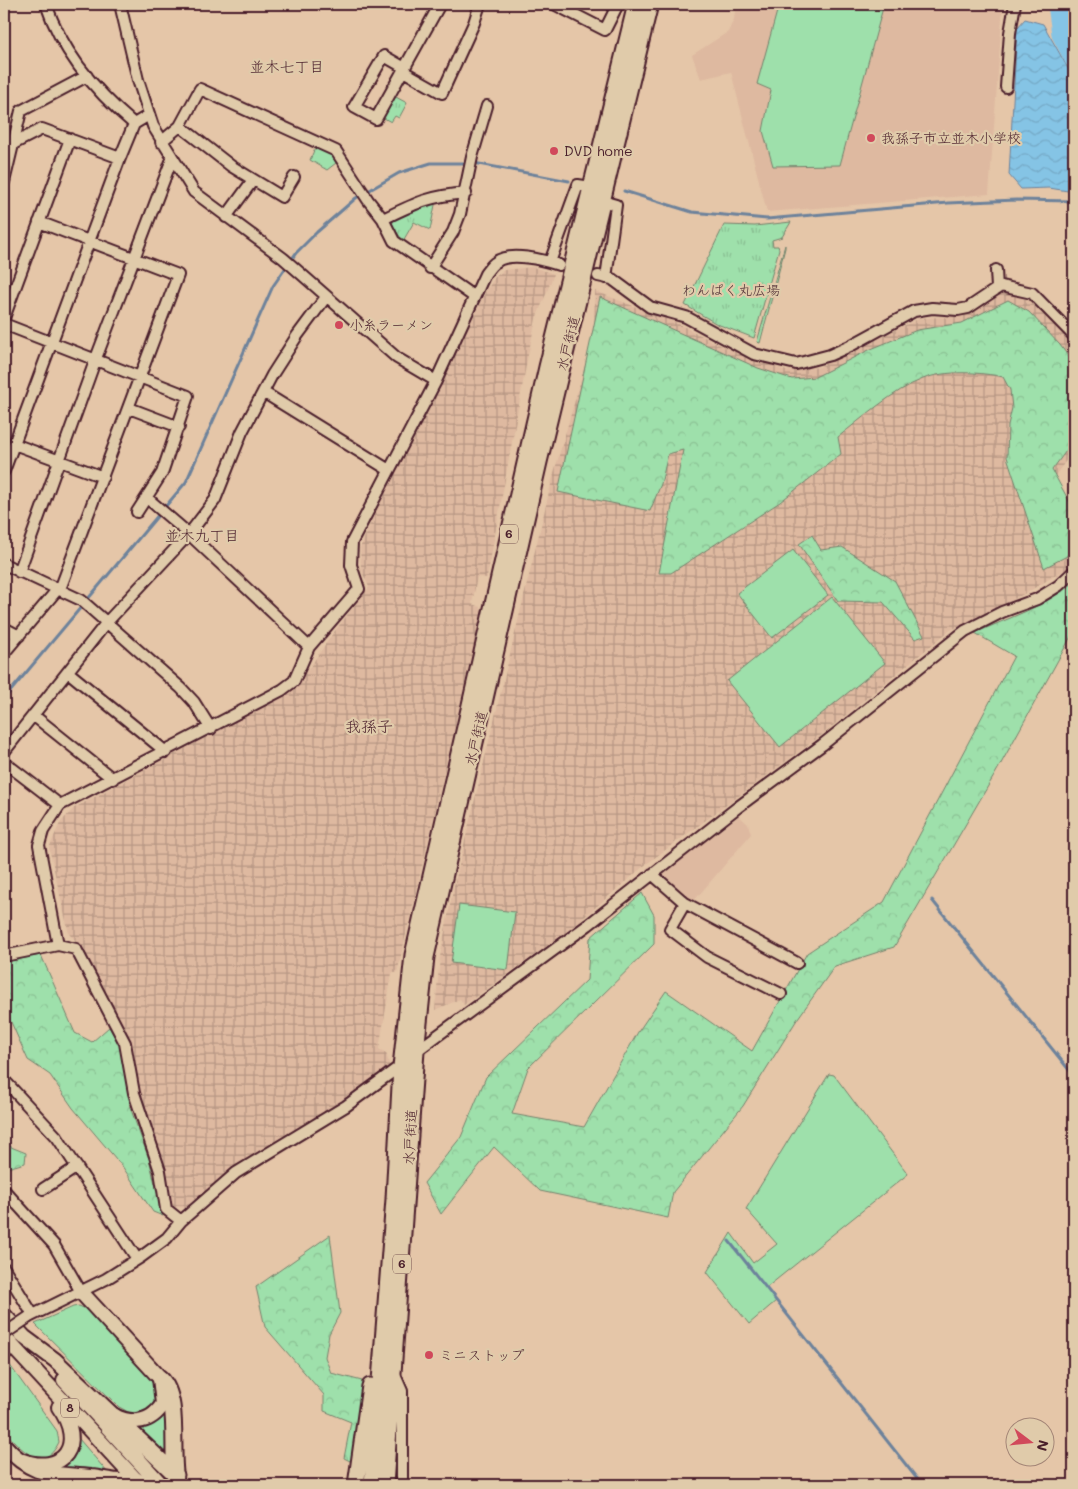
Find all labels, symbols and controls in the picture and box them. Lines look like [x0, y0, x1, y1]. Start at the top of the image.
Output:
district label: 並木七丁目 [249, 56, 325, 76]
place label: 我孫子市立並木小学校 [881, 128, 1021, 147]
marker: 我孫子市立並木小学校 [865, 132, 877, 144]
place label: DVD home [564, 141, 633, 160]
marker: DVD home [548, 145, 560, 157]
park label: わんぱく丸広場 [682, 280, 780, 299]
street label: 水戸街道 [552, 313, 584, 372]
place label: 小糸ラーメン [349, 315, 433, 334]
marker: 小糸ラーメン [333, 319, 345, 331]
road number: 6 [500, 524, 518, 544]
district label: 並木九丁目 [164, 525, 240, 545]
street label: 水戸街道 [460, 708, 491, 767]
district label: 我孫子 [345, 715, 393, 736]
street label: 水戸街道 [399, 1109, 420, 1165]
road number: 6 [393, 1254, 411, 1274]
place label: ミニストップ [439, 1345, 524, 1364]
marker: ミニストップ [423, 1349, 435, 1361]
road number: 8 [61, 1399, 79, 1418]
north arrow [1006, 1416, 1056, 1466]
text: N [1032, 1438, 1054, 1453]

